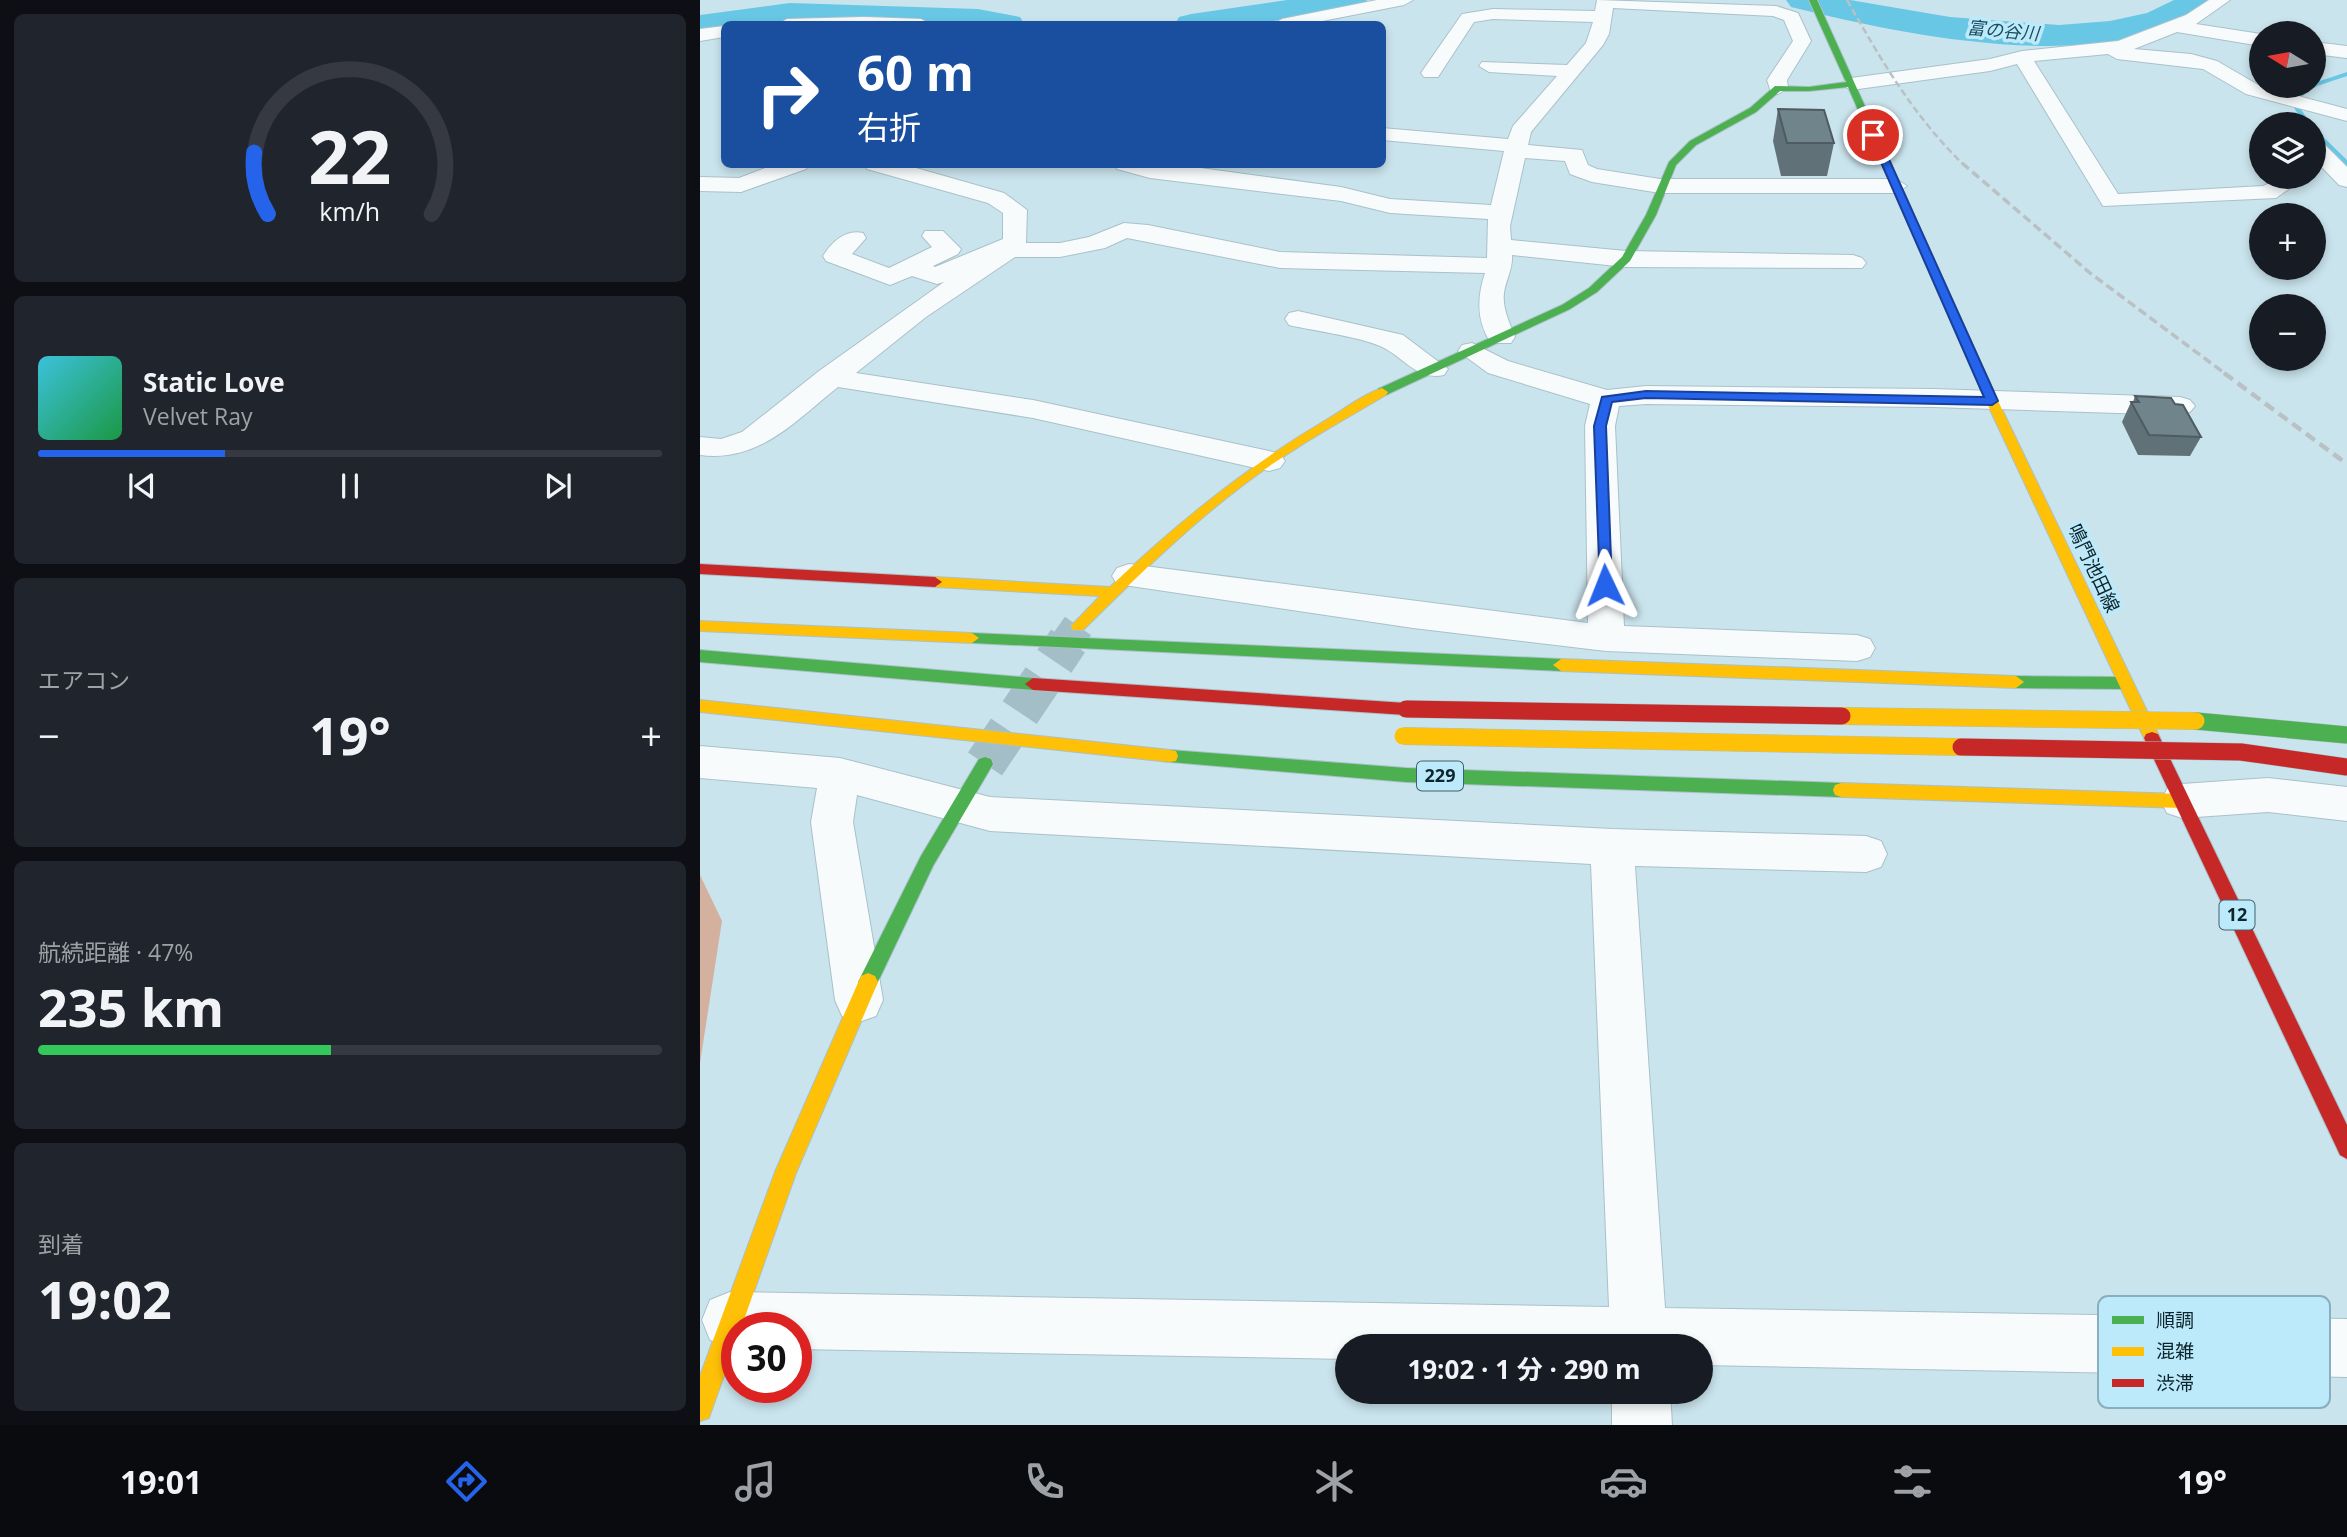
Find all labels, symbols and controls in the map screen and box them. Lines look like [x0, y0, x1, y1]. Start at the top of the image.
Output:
water label: 富の谷川 [1966, 15, 2042, 45]
north arrow [2249, 21, 2326, 98]
map controls [2249, 21, 2326, 371]
text: 60 m [857, 39, 974, 105]
icon: right [742, 49, 833, 140]
text: 右折 [857, 105, 921, 148]
pin [1843, 105, 1903, 165]
text: 22 [308, 106, 392, 205]
button: layers [2249, 112, 2326, 189]
icon: arrive [1854, 116, 1892, 154]
text: km/h [320, 194, 380, 228]
button: + [2249, 203, 2326, 280]
button: − [2249, 294, 2326, 371]
text: Static Love [143, 364, 285, 400]
text: Velvet Ray [143, 400, 253, 432]
icon: previous [123, 467, 161, 505]
icon: pause [331, 467, 369, 505]
icon: next [539, 467, 577, 505]
street label: 鳴門池田線 [2062, 519, 2126, 617]
position arrow [1568, 548, 1642, 622]
text: エアコン [38, 664, 130, 696]
text: 19° [309, 699, 391, 770]
text: − [38, 709, 60, 761]
text: + [640, 709, 662, 761]
road number: 229 [1417, 762, 1463, 790]
road number: 12 [2220, 900, 2254, 930]
text: 航続距離 · 47% [38, 936, 193, 968]
text: 235 km [38, 971, 224, 1042]
text: 到着 [38, 1228, 84, 1260]
text: 19:02 [38, 1263, 172, 1334]
legend [2098, 1296, 2330, 1408]
text: 順調 [2156, 1307, 2194, 1333]
speed limit sign: 30 [721, 1312, 812, 1403]
text: 混雑 [2156, 1338, 2194, 1364]
text: 19:02 · 1 分 · 290 m [1407, 1351, 1641, 1387]
text: 渋滞 [2156, 1370, 2194, 1396]
icon: directions [442, 1457, 491, 1506]
icon: music [731, 1457, 780, 1506]
icon: phone [1020, 1457, 1069, 1506]
icon: climate [1310, 1457, 1359, 1506]
icon: car [1599, 1457, 1648, 1506]
icon: filters [1888, 1457, 1937, 1506]
text: 19:01 [120, 1460, 202, 1503]
text: 19° [2177, 1460, 2227, 1503]

